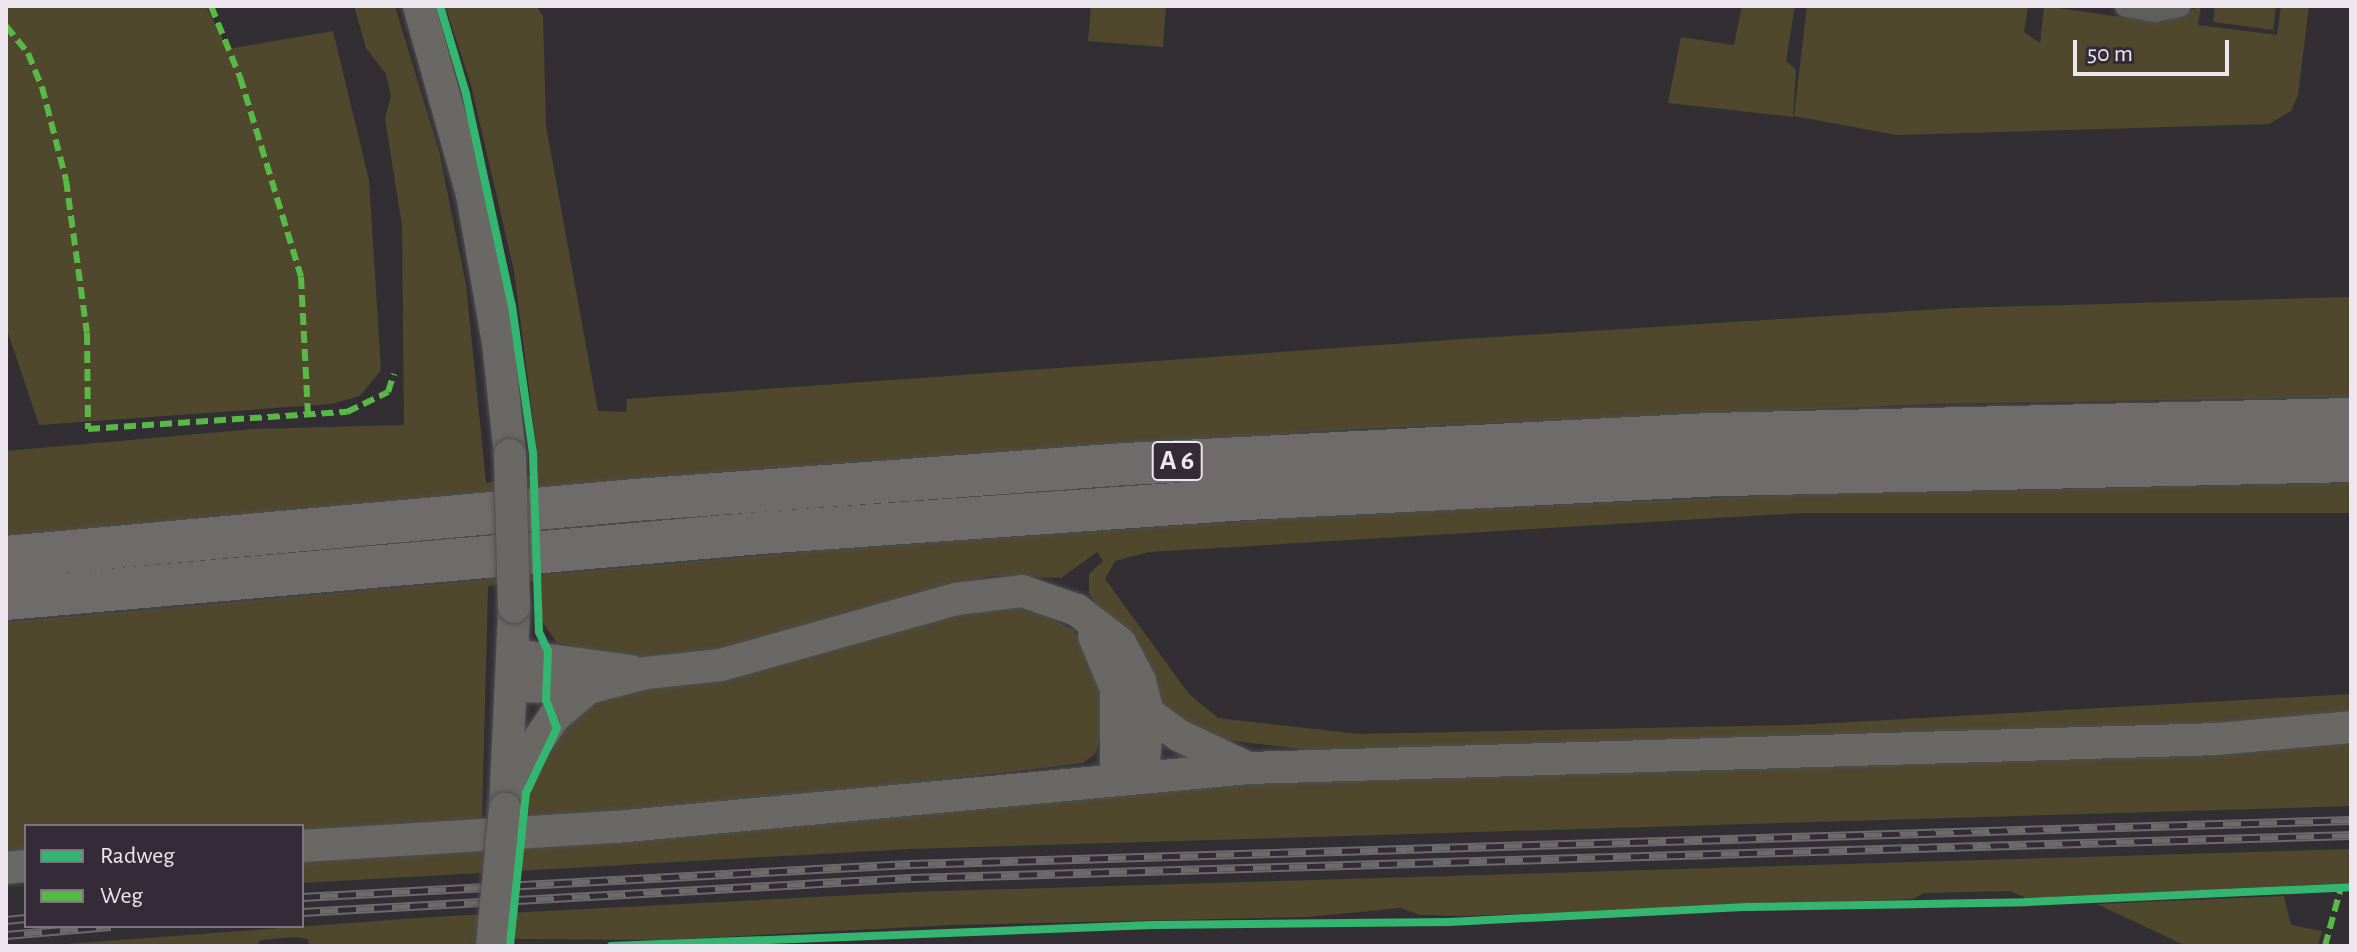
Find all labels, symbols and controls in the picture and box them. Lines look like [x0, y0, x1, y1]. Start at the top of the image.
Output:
scale bar [2077, 24, 2233, 74]
text: 50 m [2087, 42, 2133, 66]
road number: A 6 [1151, 437, 1203, 485]
legend [24, 824, 304, 928]
text: Radweg [100, 844, 175, 868]
text: Weg [100, 884, 143, 908]

